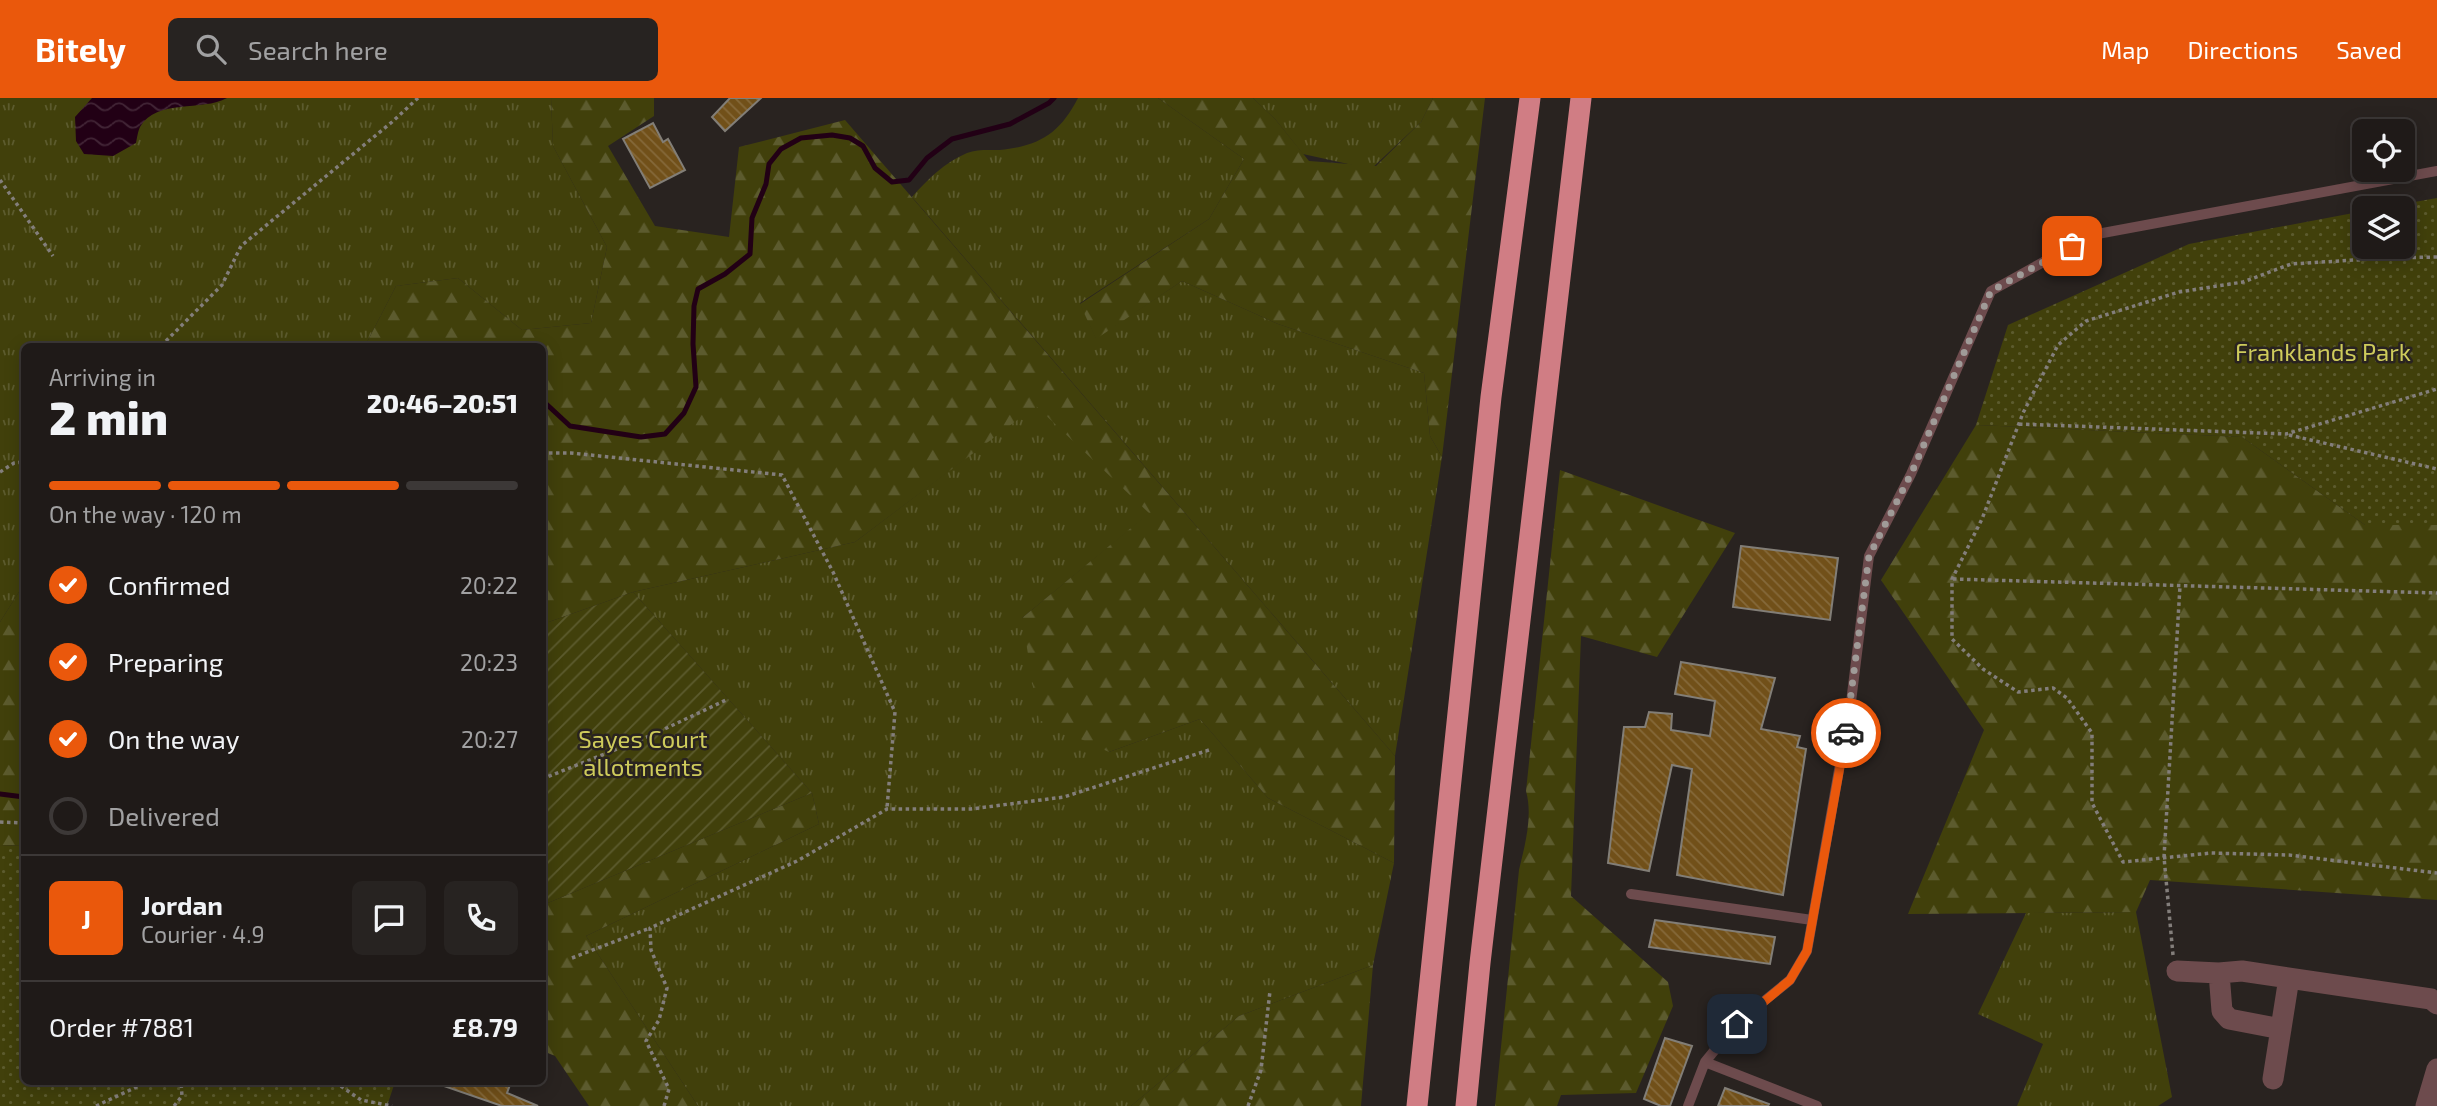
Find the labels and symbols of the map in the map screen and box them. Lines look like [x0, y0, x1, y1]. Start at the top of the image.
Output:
pin [2042, 216, 2102, 276]
park label: Franklands Park [2235, 337, 2411, 366]
courier [1811, 698, 1881, 768]
park label: Sayes Court allotments [578, 724, 708, 781]
pin [1707, 994, 1767, 1054]

